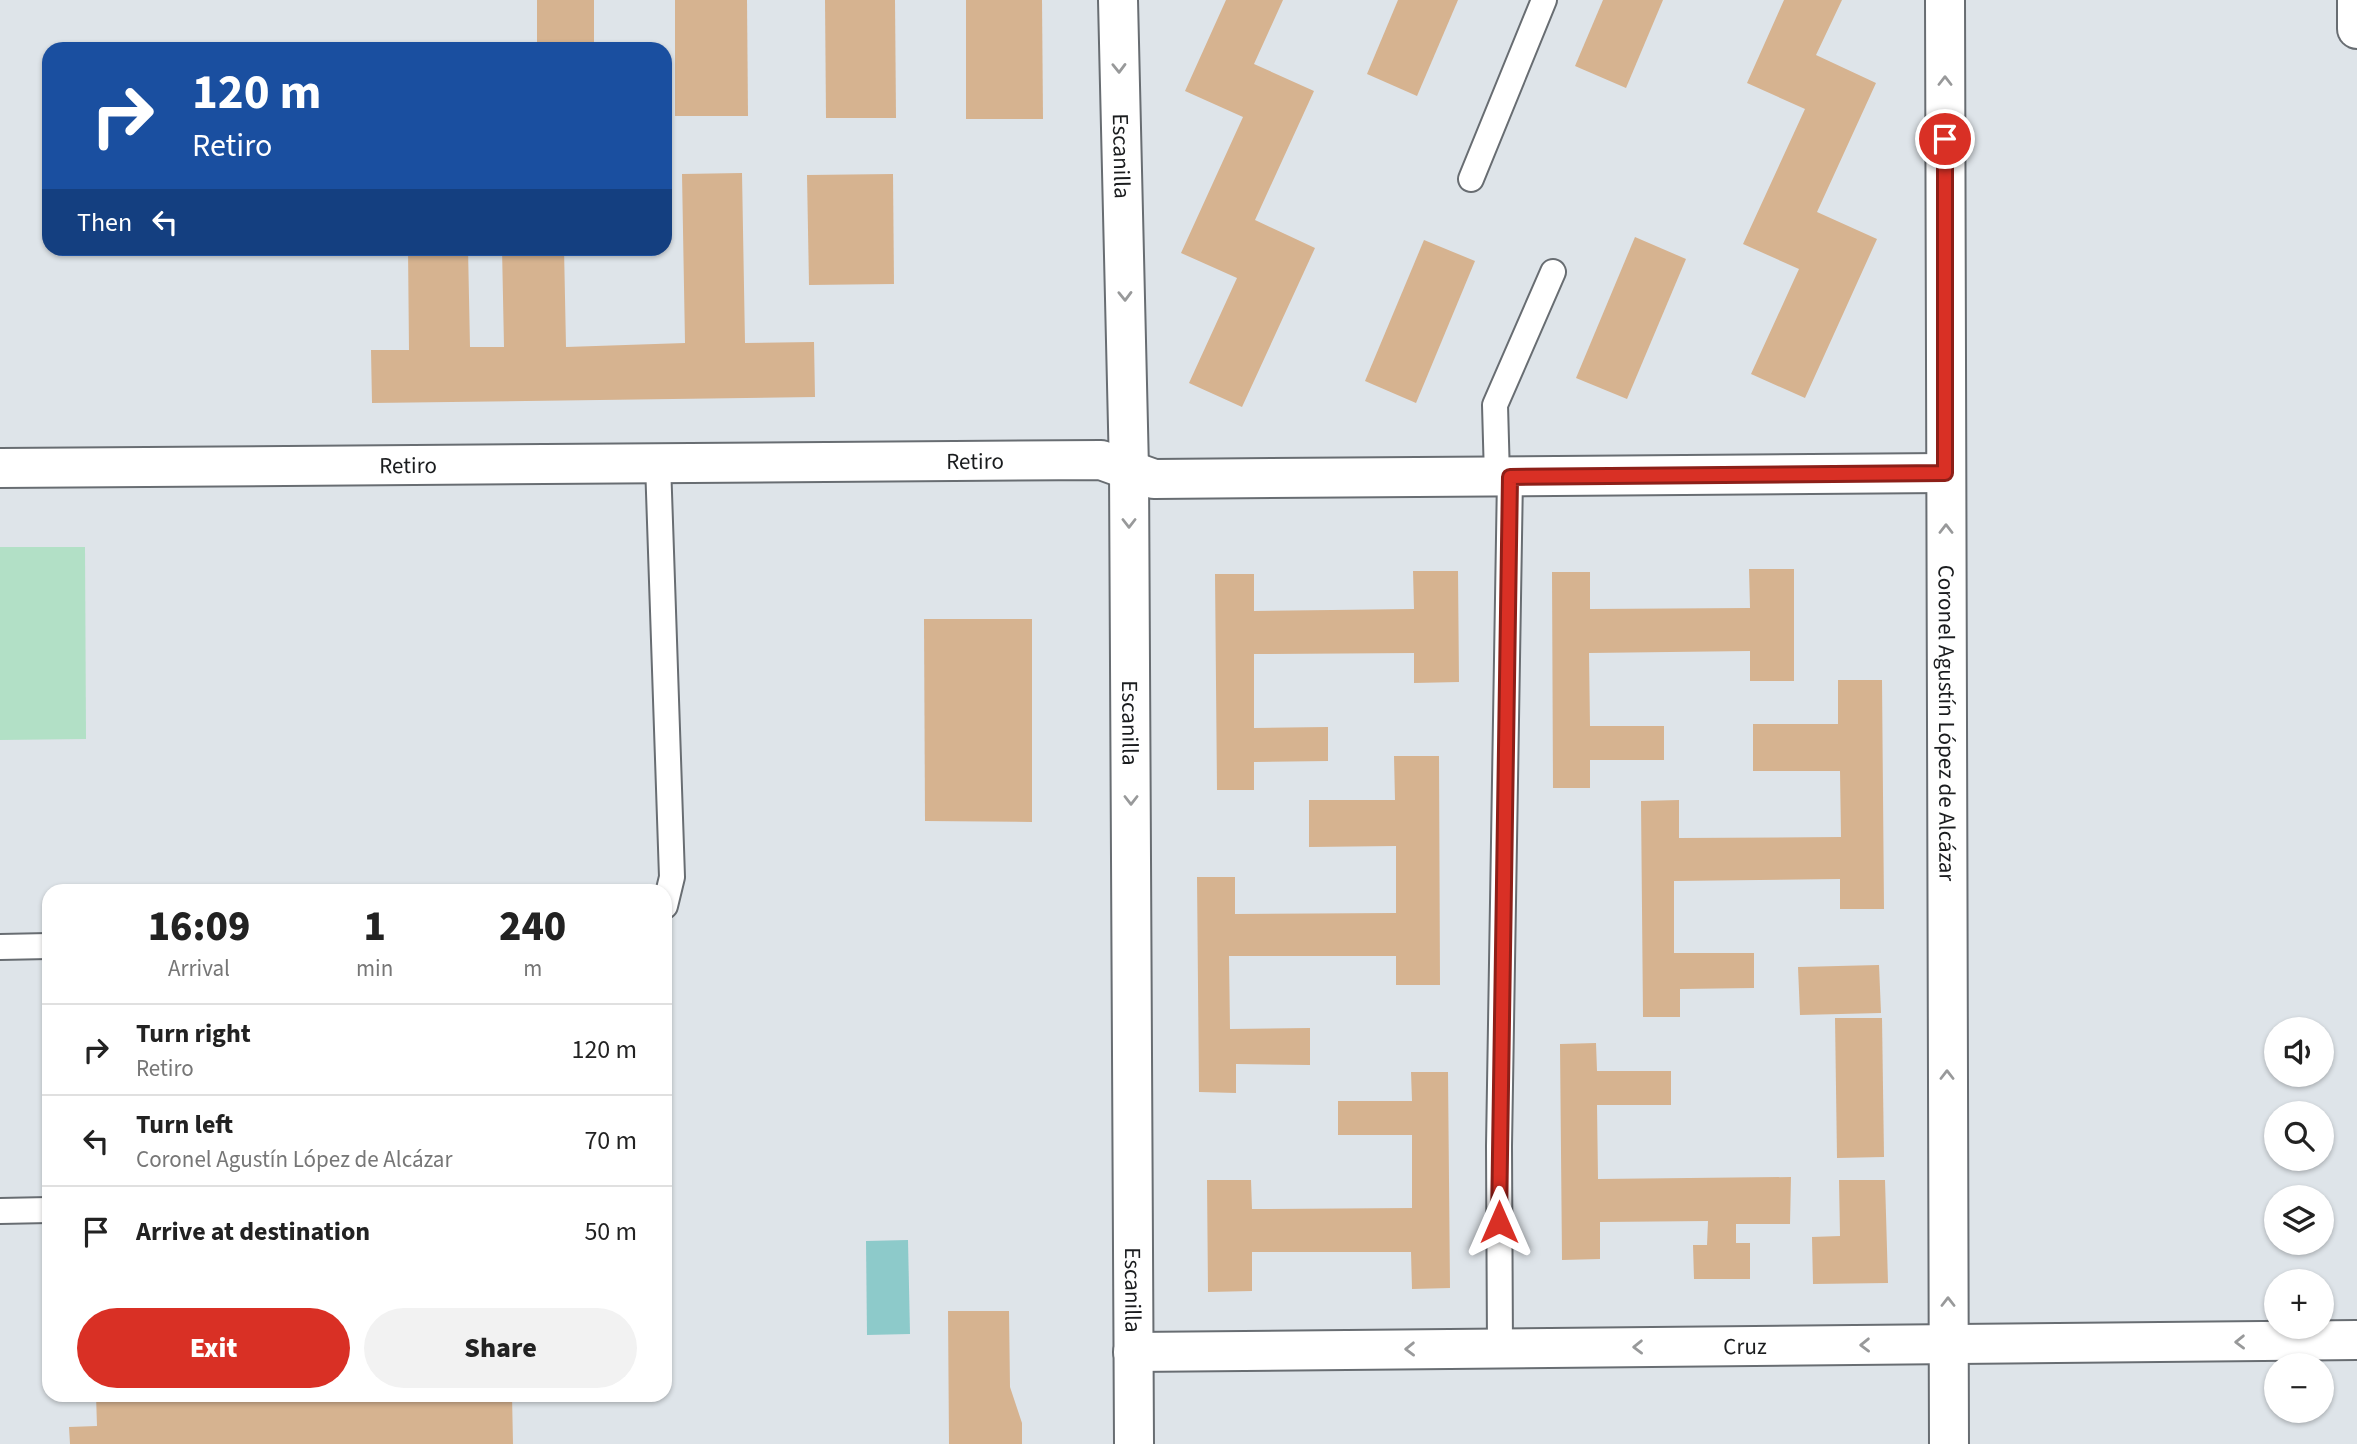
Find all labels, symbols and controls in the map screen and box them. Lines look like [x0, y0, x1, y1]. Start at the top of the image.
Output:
text: 120 m [192, 58, 321, 128]
one-way arrow [1112, 63, 1127, 74]
icon: right [77, 70, 168, 161]
one-way arrow [1937, 75, 1953, 86]
pin [1915, 109, 1975, 169]
street label: Escanilla [1104, 113, 1139, 199]
icon: arrive [1926, 120, 1964, 158]
text: Retiro [192, 123, 272, 169]
icon: left [146, 203, 184, 241]
text: Then [77, 204, 132, 241]
one-way arrow [1117, 291, 1133, 301]
street label: Retiro [946, 444, 1004, 478]
street label: Retiro [379, 448, 437, 482]
one-way arrow [1121, 518, 1137, 529]
one-way arrow [1938, 523, 1954, 534]
street label: Coronel Agustín López de Alcázar [1930, 565, 1964, 882]
street label: Escanilla [1114, 680, 1147, 766]
one-way arrow [1123, 795, 1139, 805]
text: 16:09 [148, 897, 250, 957]
text: 1 [363, 897, 386, 957]
text: 240 [499, 897, 566, 957]
text: Arrival [168, 952, 230, 985]
text: min [356, 952, 393, 985]
text: m [523, 952, 542, 985]
text: Turn right [136, 1015, 251, 1052]
map controls [2264, 1017, 2334, 1423]
button: sound [2264, 1017, 2334, 1087]
icon: right [77, 1031, 115, 1069]
text: 120 m [571, 1031, 637, 1068]
text: Retiro [136, 1052, 194, 1085]
one-way arrow [1939, 1069, 1955, 1080]
button: search [2264, 1101, 2334, 1171]
text: Turn left [136, 1106, 233, 1143]
icon: left [77, 1122, 115, 1160]
text: 70 m [584, 1122, 637, 1159]
text: Coronel Agustín López de Alcázar [136, 1143, 452, 1176]
position arrow [1462, 1185, 1536, 1259]
button: layers [2264, 1185, 2334, 1255]
icon: arrive [77, 1213, 115, 1251]
text: Arrive at destination [136, 1213, 370, 1250]
text: 50 m [584, 1213, 637, 1250]
street label: Escanilla [1116, 1247, 1150, 1333]
button: + [2264, 1269, 2334, 1339]
one-way arrow [1940, 1297, 1956, 1307]
button: Exit [77, 1308, 350, 1388]
button: Share [364, 1308, 637, 1388]
street label: Cruz [1723, 1329, 1767, 1363]
one-way arrow [2234, 1334, 2245, 1350]
one-way arrow [1860, 1337, 1870, 1353]
one-way arrow [1632, 1339, 1643, 1355]
one-way arrow [1405, 1341, 1415, 1357]
button: − [2264, 1353, 2334, 1423]

